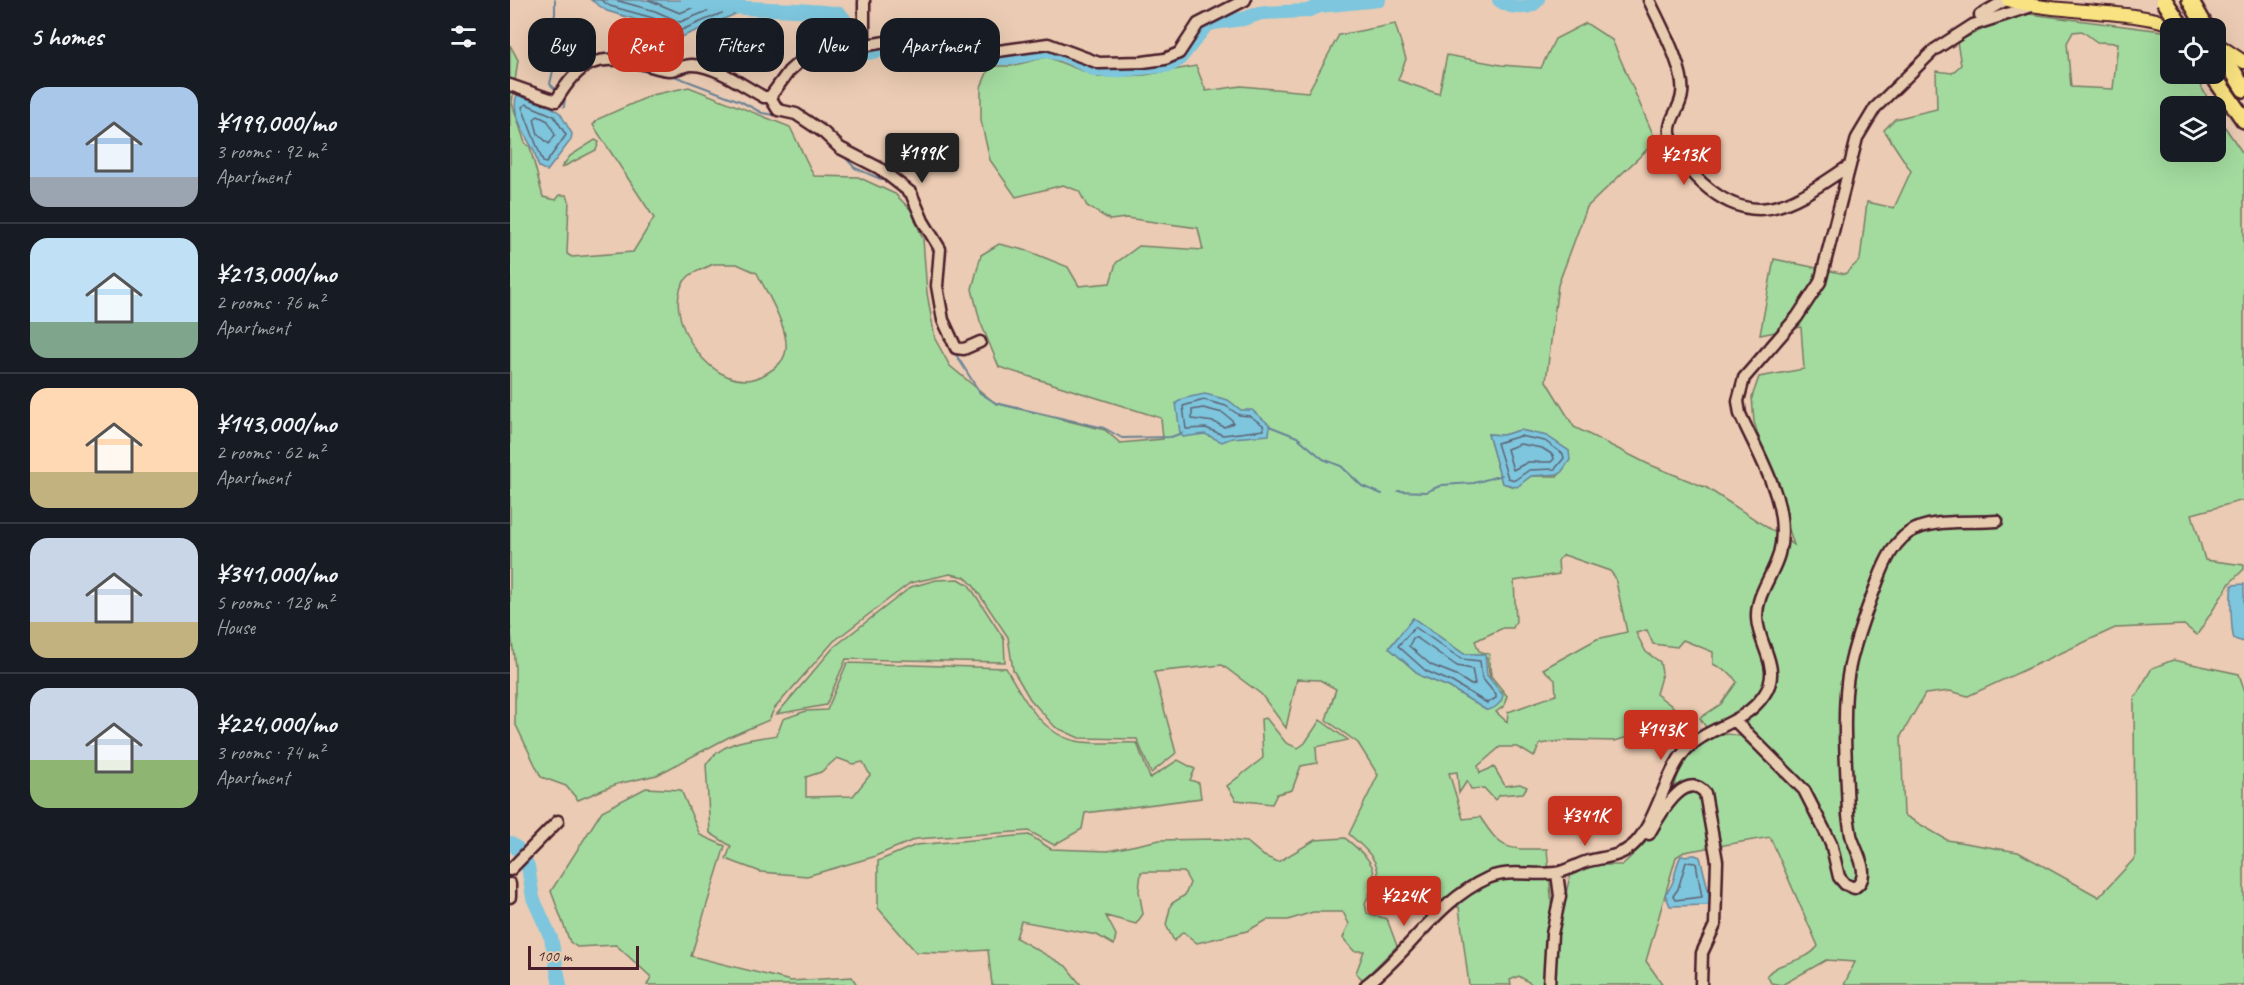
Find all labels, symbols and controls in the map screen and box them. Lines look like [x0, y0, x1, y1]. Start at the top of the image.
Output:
chip: Buy [528, 18, 596, 72]
chip: Rent [608, 18, 684, 72]
chip: Filters [696, 18, 784, 72]
chip: New [796, 18, 868, 72]
chip: Apartment [880, 18, 1000, 72]
map controls [2160, 18, 2226, 162]
button: locate [2160, 18, 2226, 84]
text: 5 homes [30, 20, 103, 53]
icon: filters [447, 20, 480, 53]
button: layers [2160, 96, 2226, 162]
text: ¥199,000/mo [216, 106, 336, 139]
icon: home [78, 111, 150, 183]
pin: ¥199K [880, 133, 964, 184]
pin: ¥213K [1642, 135, 1726, 186]
text: 3 rooms · 92 m² [216, 139, 324, 164]
text: ¥199K [899, 140, 945, 165]
text: ¥213K [1661, 142, 1707, 167]
text: Apartment [216, 164, 289, 189]
text: ¥213,000/mo [216, 257, 336, 290]
icon: home [78, 262, 150, 334]
text: 2 rooms · 76 m² [216, 290, 324, 315]
text: Apartment [216, 315, 289, 340]
text: ¥143,000/mo [216, 407, 336, 440]
icon: home [78, 412, 150, 484]
text: 2 rooms · 62 m² [216, 440, 324, 465]
text: Apartment [216, 465, 289, 490]
text: ¥341,000/mo [216, 557, 336, 590]
icon: home [78, 562, 150, 634]
text: 5 rooms · 128 m² [216, 590, 333, 615]
text: House [216, 615, 255, 640]
text: ¥224,000/mo [216, 707, 336, 740]
pin: ¥143K [1619, 710, 1703, 761]
icon: home [78, 712, 150, 784]
text: ¥143K [1638, 717, 1684, 742]
text: 3 rooms · 74 m² [216, 740, 324, 765]
text: Apartment [216, 765, 289, 790]
pin: ¥341K [1543, 796, 1627, 847]
text: ¥341K [1562, 803, 1608, 828]
pin: ¥224K [1362, 876, 1446, 927]
text: ¥224K [1381, 883, 1427, 908]
scale bar [528, 943, 639, 970]
text: 100 m [537, 946, 571, 966]

